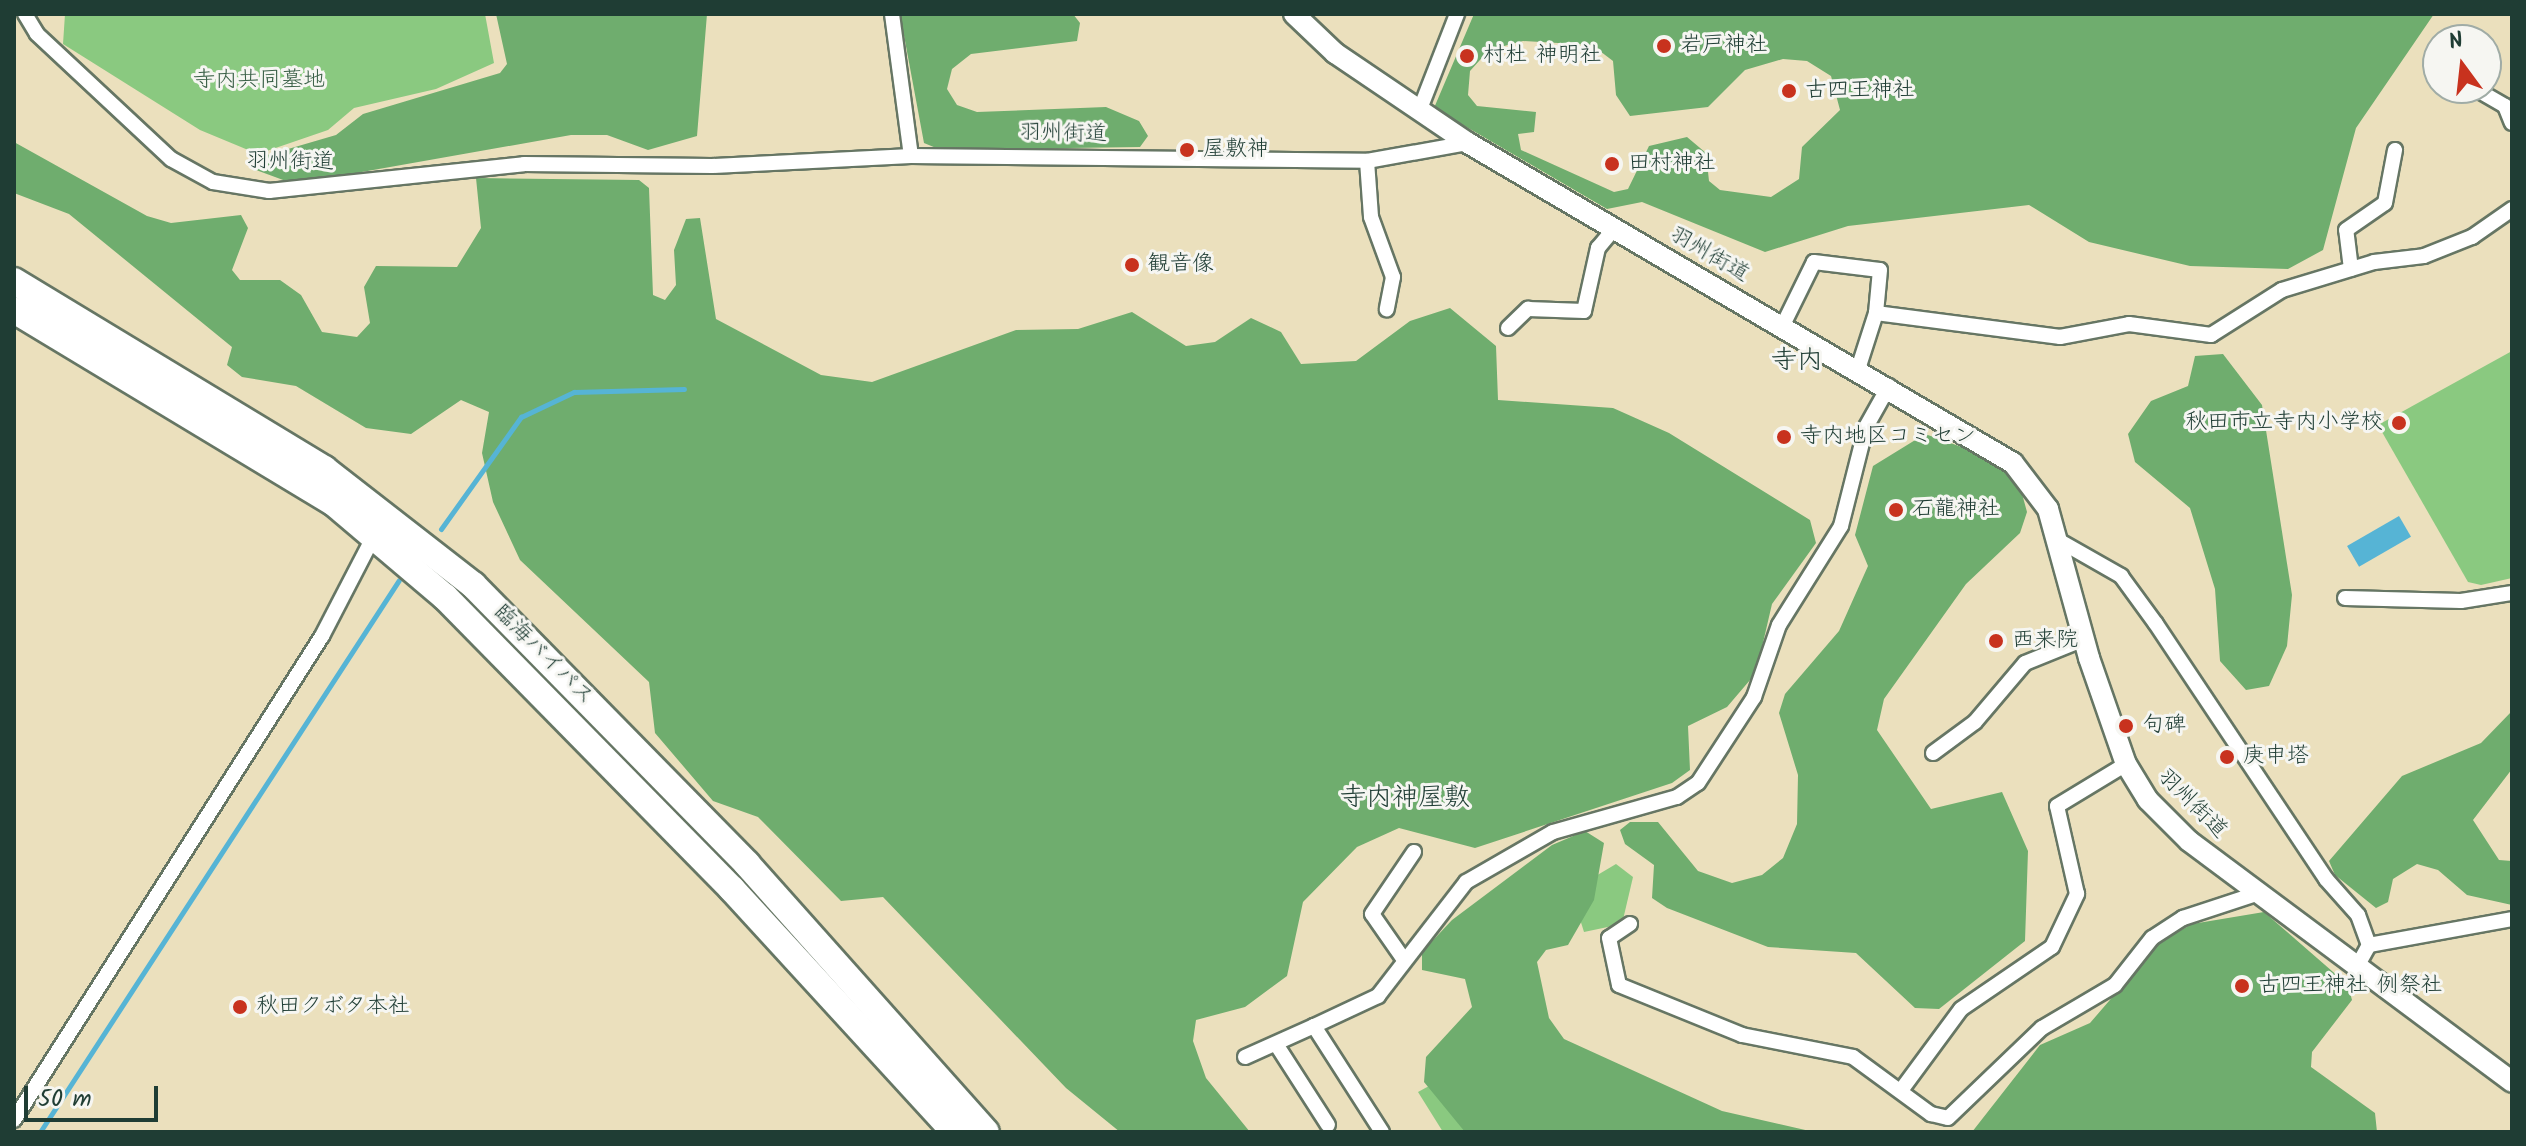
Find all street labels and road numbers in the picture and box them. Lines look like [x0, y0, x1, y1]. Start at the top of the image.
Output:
street label: 羽州街道 [1019, 120, 1107, 148]
street label: 羽州街道 [246, 148, 334, 176]
street label: 羽州街道 [1664, 222, 1754, 288]
street label: 臨海バイパス [487, 599, 599, 711]
street label: 羽州街道 [2152, 764, 2232, 844]

